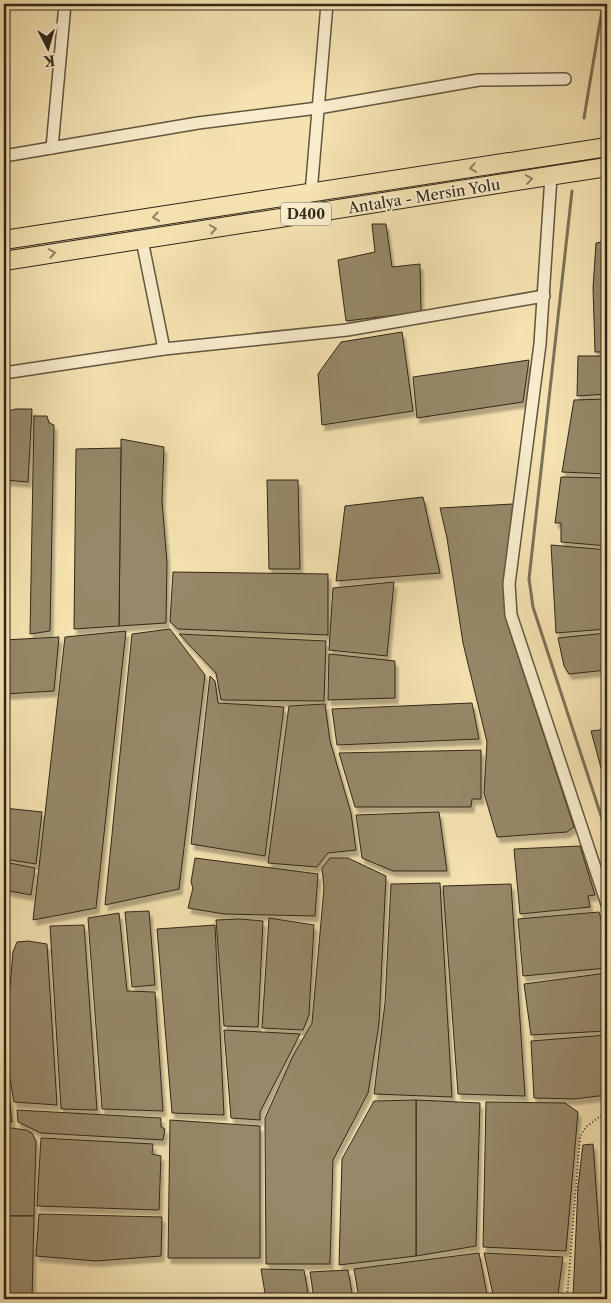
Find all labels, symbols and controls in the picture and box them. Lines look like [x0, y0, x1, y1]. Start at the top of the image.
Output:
north arrow [22, 22, 72, 72]
text: K [42, 51, 56, 71]
one-way arrow [468, 162, 476, 173]
street label: Antalya - Mersin Yolu [346, 175, 501, 218]
one-way arrow [524, 175, 533, 185]
road number: D400 [281, 202, 331, 225]
one-way arrow [152, 212, 161, 222]
one-way arrow [208, 224, 217, 234]
one-way arrow [48, 249, 56, 259]

